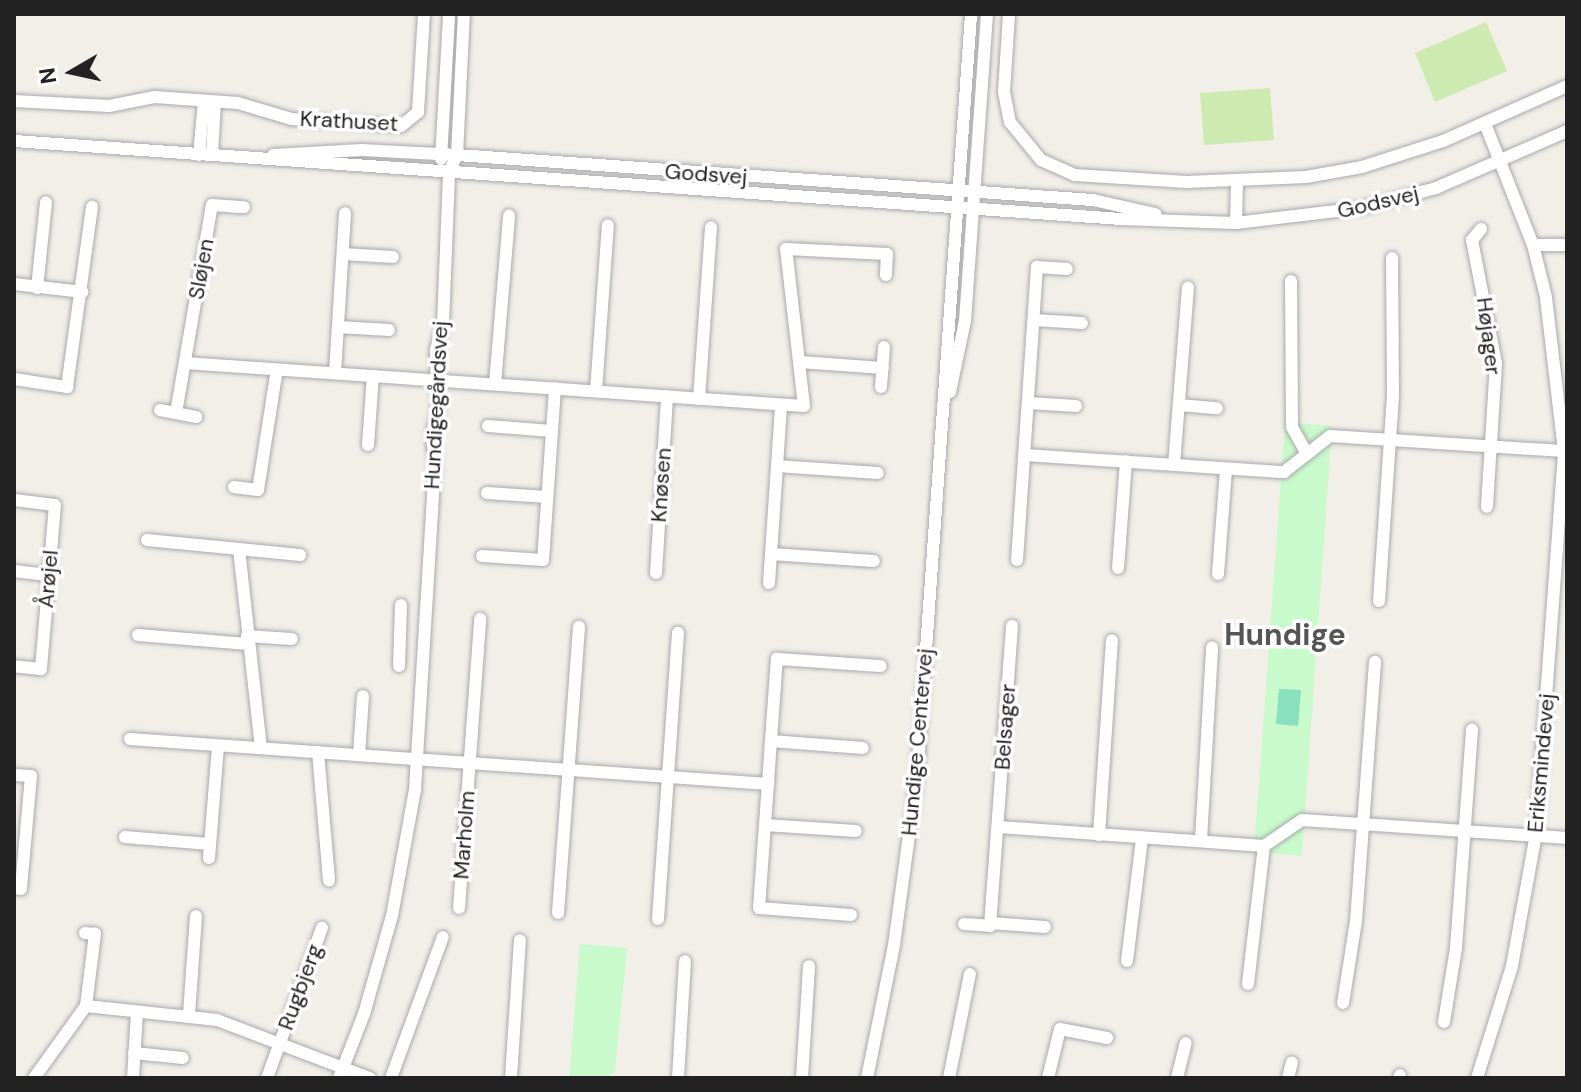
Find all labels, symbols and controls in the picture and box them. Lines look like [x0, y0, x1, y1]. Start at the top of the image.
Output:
north arrow [32, 32, 112, 112]
text: N [32, 66, 63, 86]
street label: Krathuset [299, 105, 399, 137]
street label: Godsvej [664, 158, 748, 190]
street label: Godsvej [1335, 180, 1421, 224]
street label: Sløjen [183, 237, 219, 301]
street label: Højager [1471, 296, 1507, 376]
street label: Hundigegårdsvej [418, 320, 454, 490]
street label: Knøsen [645, 447, 677, 523]
street label: Årøjel [32, 549, 64, 609]
district label: Hundige [1224, 617, 1346, 653]
street label: Hundige Centervej [896, 647, 938, 837]
street label: Belsager [989, 683, 1021, 771]
street label: Eriksmindevej [1522, 692, 1560, 834]
street label: Marholm [448, 790, 480, 880]
street label: Rugbjerg [272, 940, 328, 1034]

